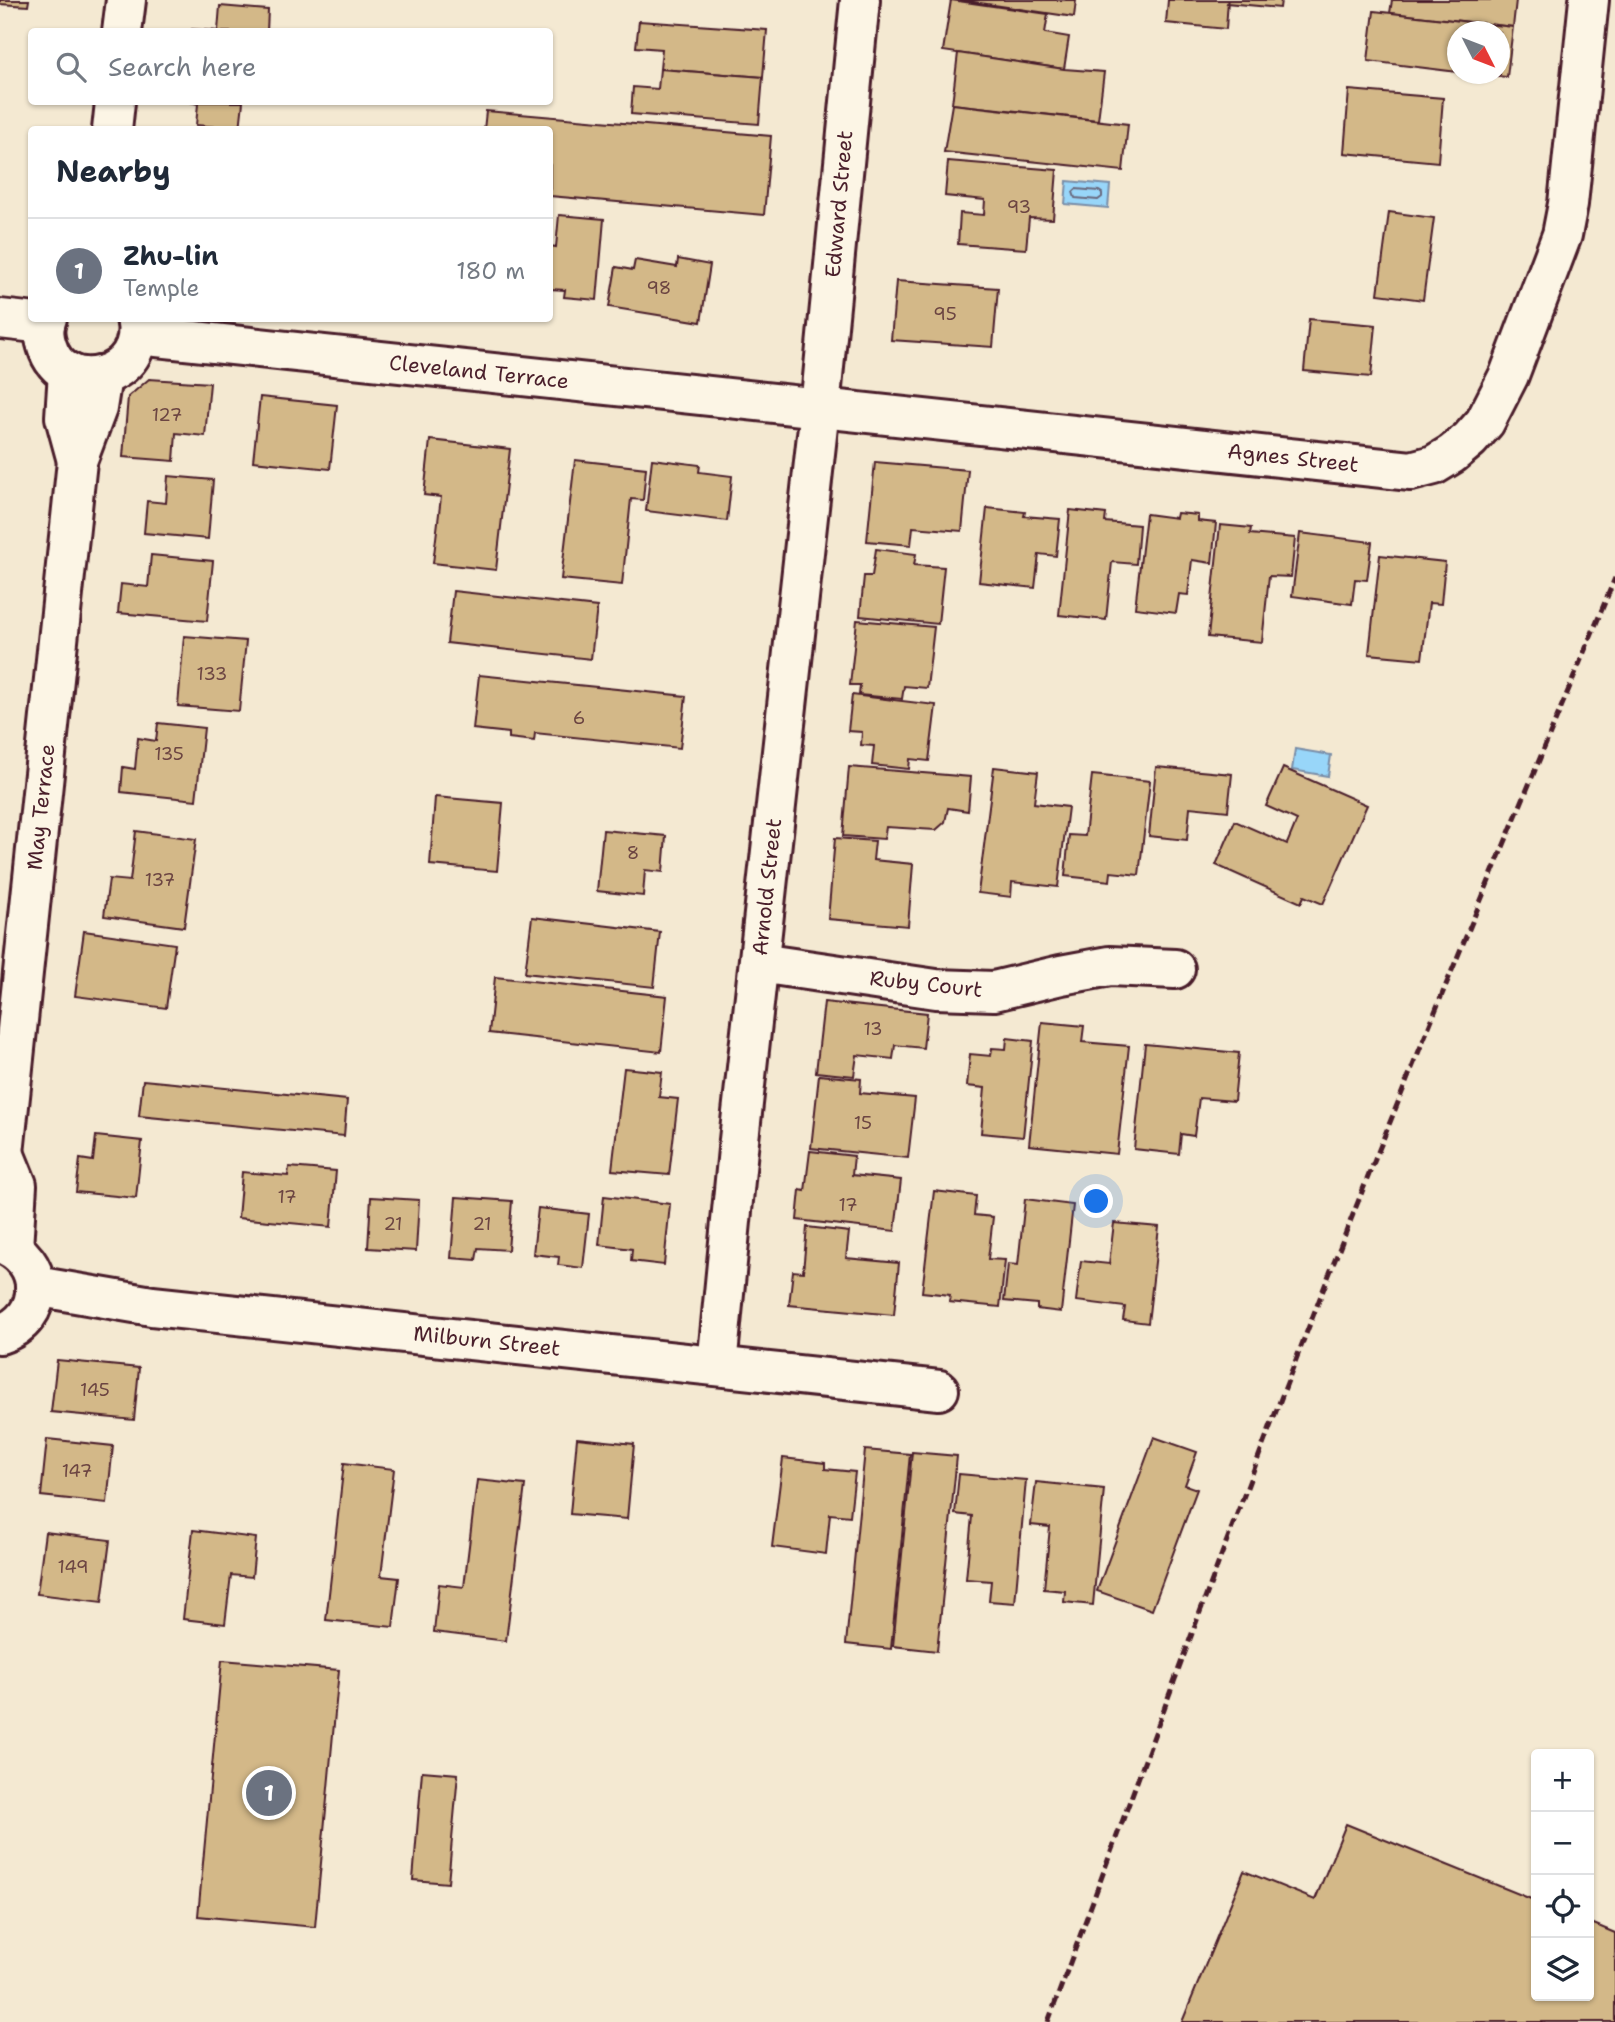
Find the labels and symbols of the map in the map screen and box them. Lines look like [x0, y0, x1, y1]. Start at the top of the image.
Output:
north arrow [1447, 21, 1510, 84]
street label: Edward Street [819, 129, 859, 279]
house number: 93 [1007, 195, 1031, 219]
house number: 98 [647, 276, 671, 300]
house number: 95 [933, 302, 957, 326]
street label: Cleveland Terrace [388, 349, 570, 395]
house number: 127 [152, 403, 182, 427]
street label: Agnes Street [1226, 437, 1360, 479]
house number: 133 [197, 662, 227, 686]
house number: 6 [573, 706, 585, 730]
street label: May Terrace [20, 742, 62, 872]
house number: 135 [154, 742, 184, 766]
street label: Arnold Street [746, 817, 788, 957]
house number: 8 [627, 841, 639, 865]
house number: 137 [145, 868, 175, 892]
street label: Ruby Court [868, 964, 984, 1004]
house number: 13 [863, 1017, 883, 1041]
house number: 15 [854, 1111, 872, 1135]
your location [1079, 1184, 1113, 1218]
house number: 17 [277, 1185, 297, 1209]
house number: 17 [838, 1193, 858, 1217]
house number: 21 [383, 1212, 403, 1236]
house number: 21 [472, 1212, 492, 1236]
street label: Milburn Street [412, 1319, 562, 1363]
house number: 145 [80, 1378, 110, 1402]
house number: 147 [62, 1459, 92, 1483]
house number: 149 [57, 1555, 89, 1579]
pin: 1 [246, 1767, 292, 1819]

